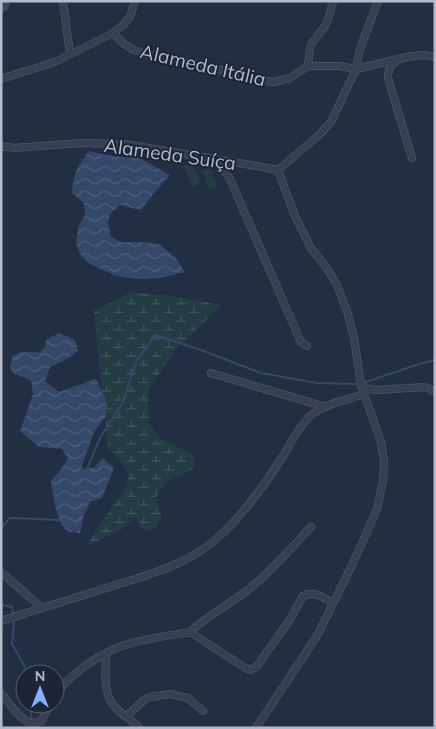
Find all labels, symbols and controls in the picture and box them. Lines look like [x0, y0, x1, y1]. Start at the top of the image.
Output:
street label: Alameda Itália [138, 39, 268, 91]
street label: Alameda Suíça [103, 133, 237, 175]
north arrow [15, 664, 65, 714]
text: N [35, 667, 45, 685]

